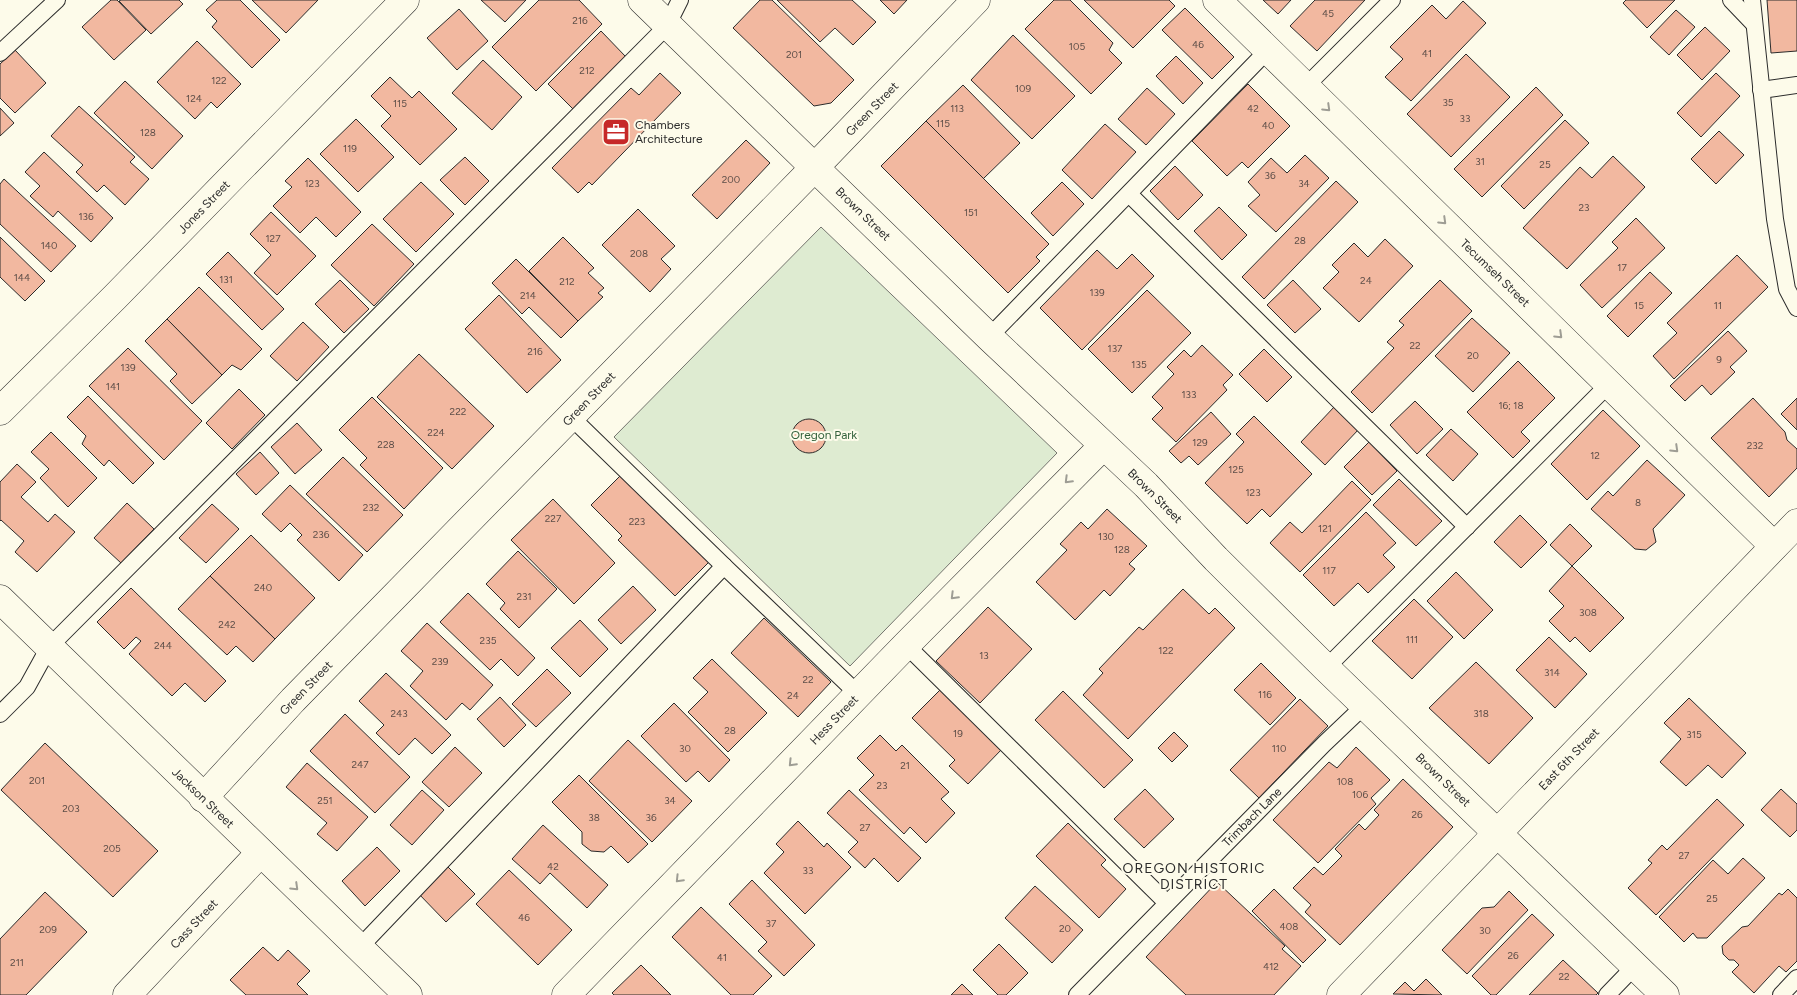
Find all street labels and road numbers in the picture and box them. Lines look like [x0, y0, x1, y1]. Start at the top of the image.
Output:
street label: Green Street [843, 79, 902, 139]
street label: Jones Street [175, 177, 233, 237]
street label: Brown Street [833, 184, 894, 244]
street label: Tecumseh Street [1457, 236, 1533, 310]
street label: Green Street [560, 369, 619, 429]
street label: Brown Street [1125, 466, 1185, 526]
street label: Green Street [277, 658, 336, 718]
street label: Hess Street [807, 692, 861, 748]
street label: East 6th Street [1536, 725, 1602, 793]
street label: Brown Street [1413, 750, 1474, 810]
street label: Jackson Street [169, 765, 237, 831]
street label: Trimbach Lane [1219, 784, 1285, 850]
street label: Cass Street [168, 896, 221, 952]

